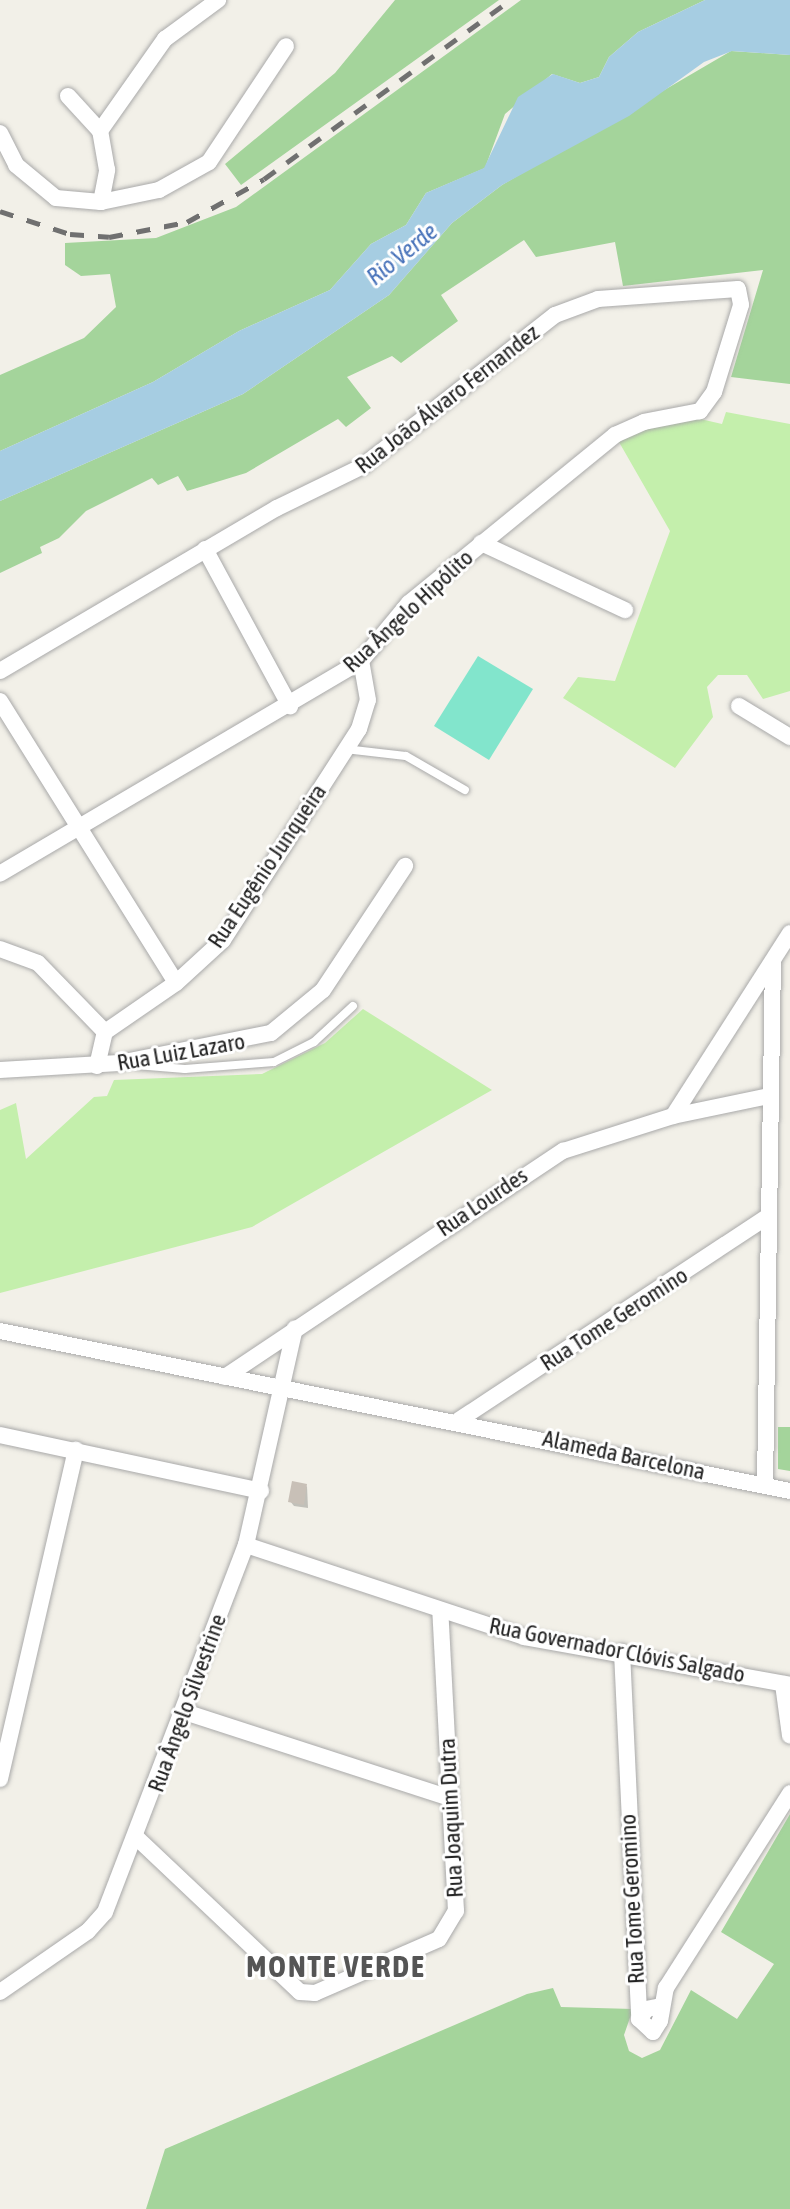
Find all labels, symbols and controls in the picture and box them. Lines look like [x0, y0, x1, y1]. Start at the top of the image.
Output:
water label: Rio Verde [361, 217, 443, 291]
street label: Rua João Álvaro Fernandez [350, 319, 544, 479]
street label: Rua Ângelo Hipólito [337, 544, 479, 678]
street label: Rua Eugênio Junqueira [202, 779, 332, 953]
street label: Rua Luiz Lazaro [115, 1027, 247, 1077]
street label: Rua Lourdes [431, 1162, 533, 1242]
street label: Rua Tome Geromino [535, 1261, 693, 1377]
street label: Alameda Barcelona [540, 1424, 708, 1486]
street label: Rua Ângelo Silvestrine [142, 1610, 232, 1796]
street label: Rua Governador Clóvis Salgado [487, 1612, 747, 1688]
street label: Rua Joaquim Dutra [433, 1737, 469, 1899]
street label: Rua Tome Geromino [614, 1813, 650, 1985]
district label: MONTE VERDE [248, 1948, 424, 1984]

